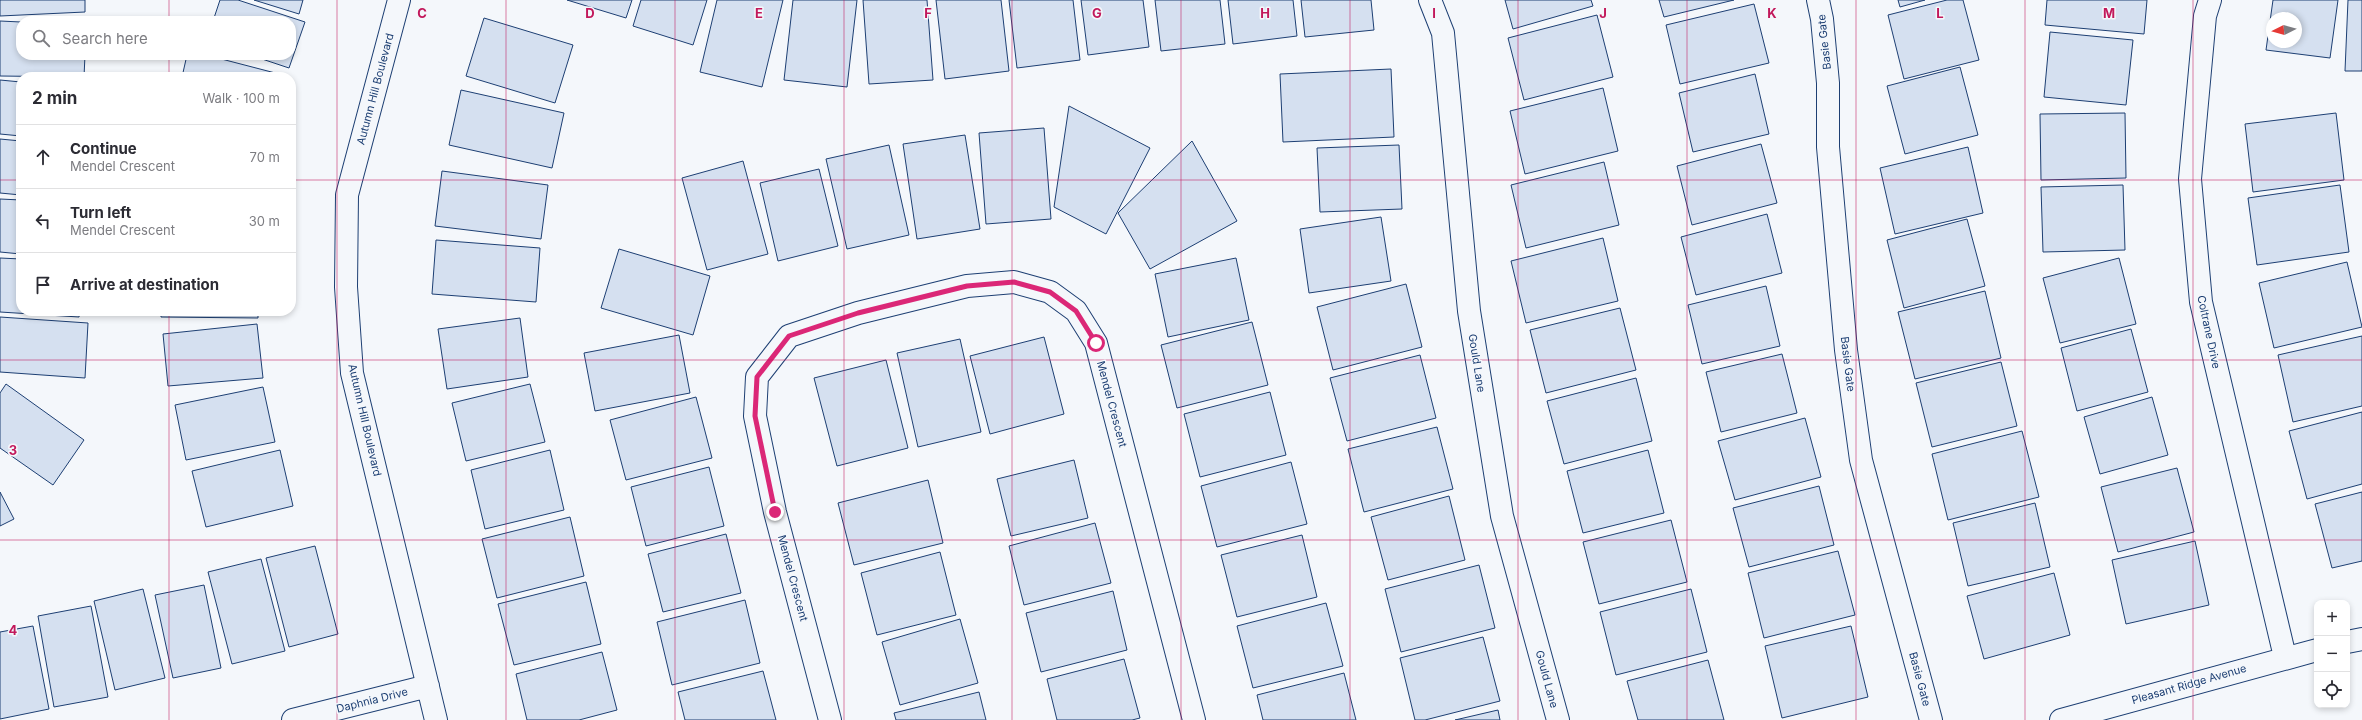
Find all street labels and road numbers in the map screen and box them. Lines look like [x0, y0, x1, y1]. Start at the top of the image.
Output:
street label: Basie Gate [1814, 14, 1834, 70]
street label: Autumn Hill Boulevard [353, 32, 397, 146]
street label: Coltrane Drive [2194, 294, 2224, 370]
street label: Gould Lane [1465, 333, 1489, 393]
street label: Basie Gate [1838, 336, 1858, 392]
street label: Mendel Crescent [1094, 359, 1130, 449]
street label: Autumn Hill Boulevard [345, 362, 385, 478]
street label: Mendel Crescent [775, 533, 811, 623]
street label: Gould Lane [1533, 649, 1561, 709]
street label: Basie Gate [1906, 650, 1934, 708]
street label: Pleasant Ridge Avenue [2130, 661, 2248, 707]
street label: Daphnia Drive [335, 684, 409, 716]

